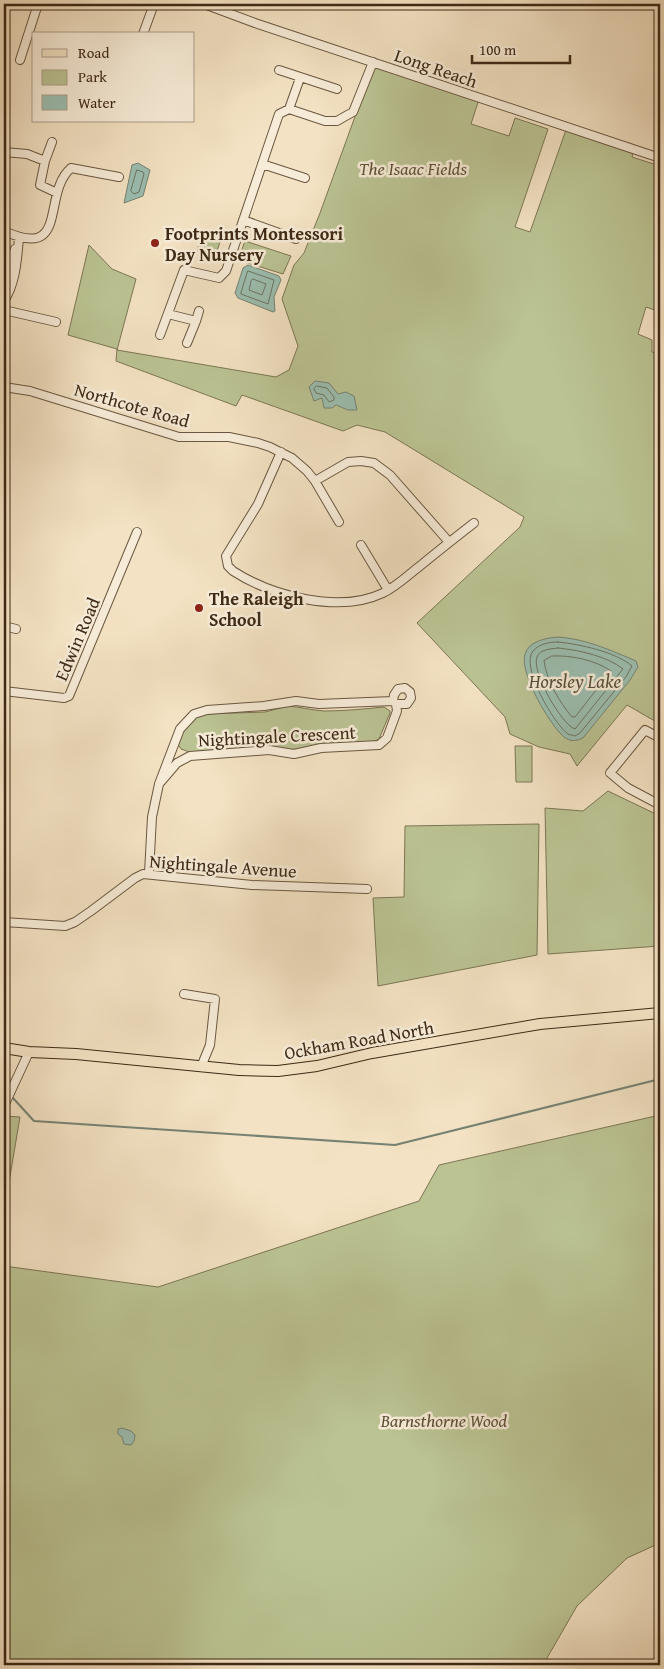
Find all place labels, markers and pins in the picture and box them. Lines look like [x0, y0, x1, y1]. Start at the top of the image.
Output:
place label: Footprints Montessori Day Nursery [165, 220, 343, 268]
marker: Footprints Montessori Day Nursery [149, 237, 161, 249]
place label: The Raleigh School [209, 585, 304, 633]
marker: The Raleigh School [193, 602, 205, 614]

